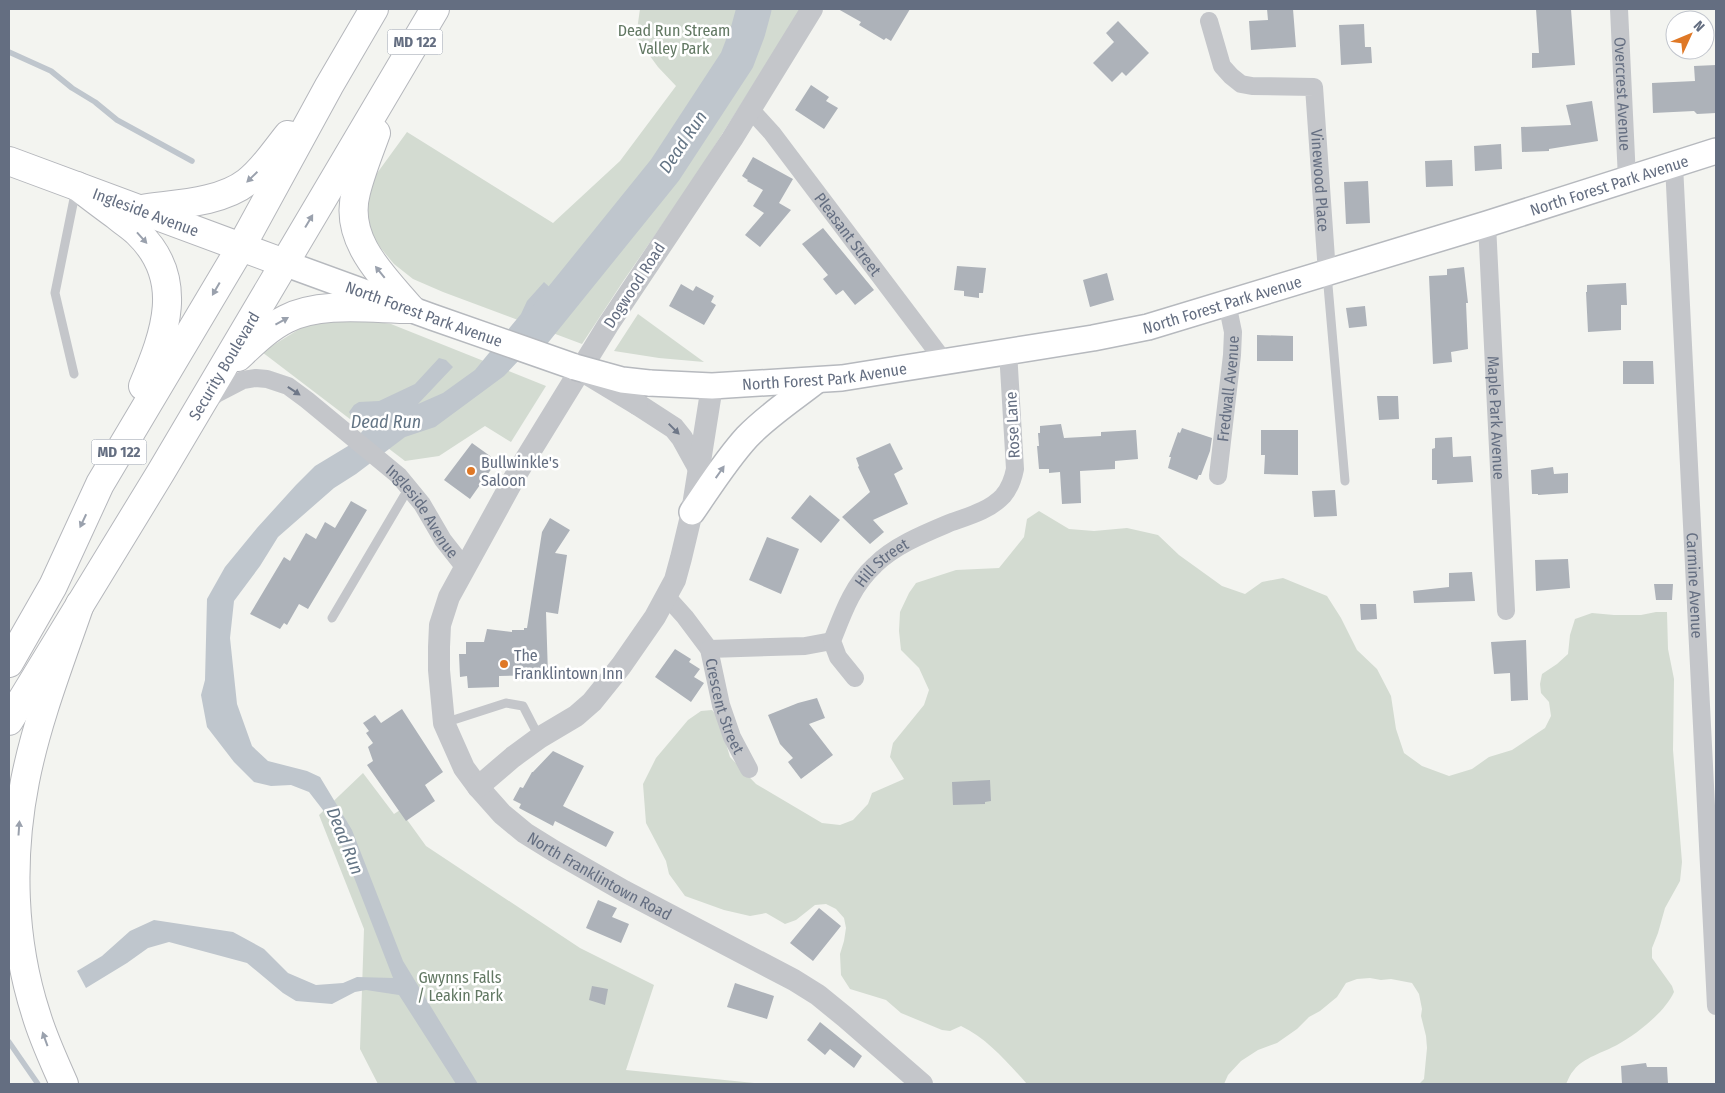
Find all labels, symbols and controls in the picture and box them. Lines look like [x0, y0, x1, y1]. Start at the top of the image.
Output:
north arrow [1665, 10, 1715, 60]
text: N [1690, 17, 1708, 35]
park label: Dead Run Stream Valley Park [618, 21, 730, 58]
road number: MD 122 [388, 30, 442, 54]
street label: Overcrest Avenue [1610, 37, 1635, 151]
water label: Dead Run [654, 107, 712, 177]
street label: Vinewood Place [1307, 129, 1333, 233]
street label: North Forest Park Avenue [1528, 151, 1691, 220]
one-way arrow [246, 171, 258, 183]
street label: Ingleside Avenue [90, 184, 201, 241]
street label: Pleasant Street [810, 189, 886, 280]
one-way arrow [305, 214, 314, 227]
one-way arrow [137, 231, 148, 244]
street label: Dogwood Road [600, 239, 669, 332]
one-way arrow [374, 266, 385, 279]
street label: North Forest Park Avenue [1141, 272, 1304, 338]
street label: North Forest Park Avenue [343, 277, 505, 351]
one-way arrow [212, 282, 221, 295]
street label: Security Boulevard [185, 309, 264, 424]
one-way arrow [276, 317, 289, 326]
street label: Fredwall Avenue [1213, 335, 1243, 443]
street label: Maple Park Avenue [1483, 355, 1509, 480]
street label: North Forest Park Avenue [742, 359, 908, 394]
one-way arrow [287, 386, 301, 396]
street label: Rose Lane [1001, 391, 1024, 459]
water label: Dead Run [351, 411, 421, 433]
one-way arrow [668, 423, 680, 435]
road number: MD 122 [92, 440, 146, 464]
place label: Bullwinkle's Saloon [481, 453, 559, 490]
street label: Ingleside Avenue [382, 460, 463, 562]
marker: Bullwinkle's Saloon [465, 465, 477, 477]
one-way arrow [715, 465, 725, 478]
one-way arrow [79, 514, 87, 528]
street label: Carmine Avenue [1682, 532, 1707, 639]
street label: Hill Street [851, 534, 912, 591]
place label: The Franklintown Inn [514, 646, 623, 683]
street label: Crescent Street [701, 656, 749, 758]
marker: The Franklintown Inn [498, 658, 510, 670]
water label: Dead Run [322, 804, 368, 878]
one-way arrow [15, 820, 23, 836]
street label: North Franklintown Road [524, 828, 675, 924]
park label: Gwynns Falls / Leakin Park [417, 968, 503, 1005]
one-way arrow [41, 1032, 48, 1047]

